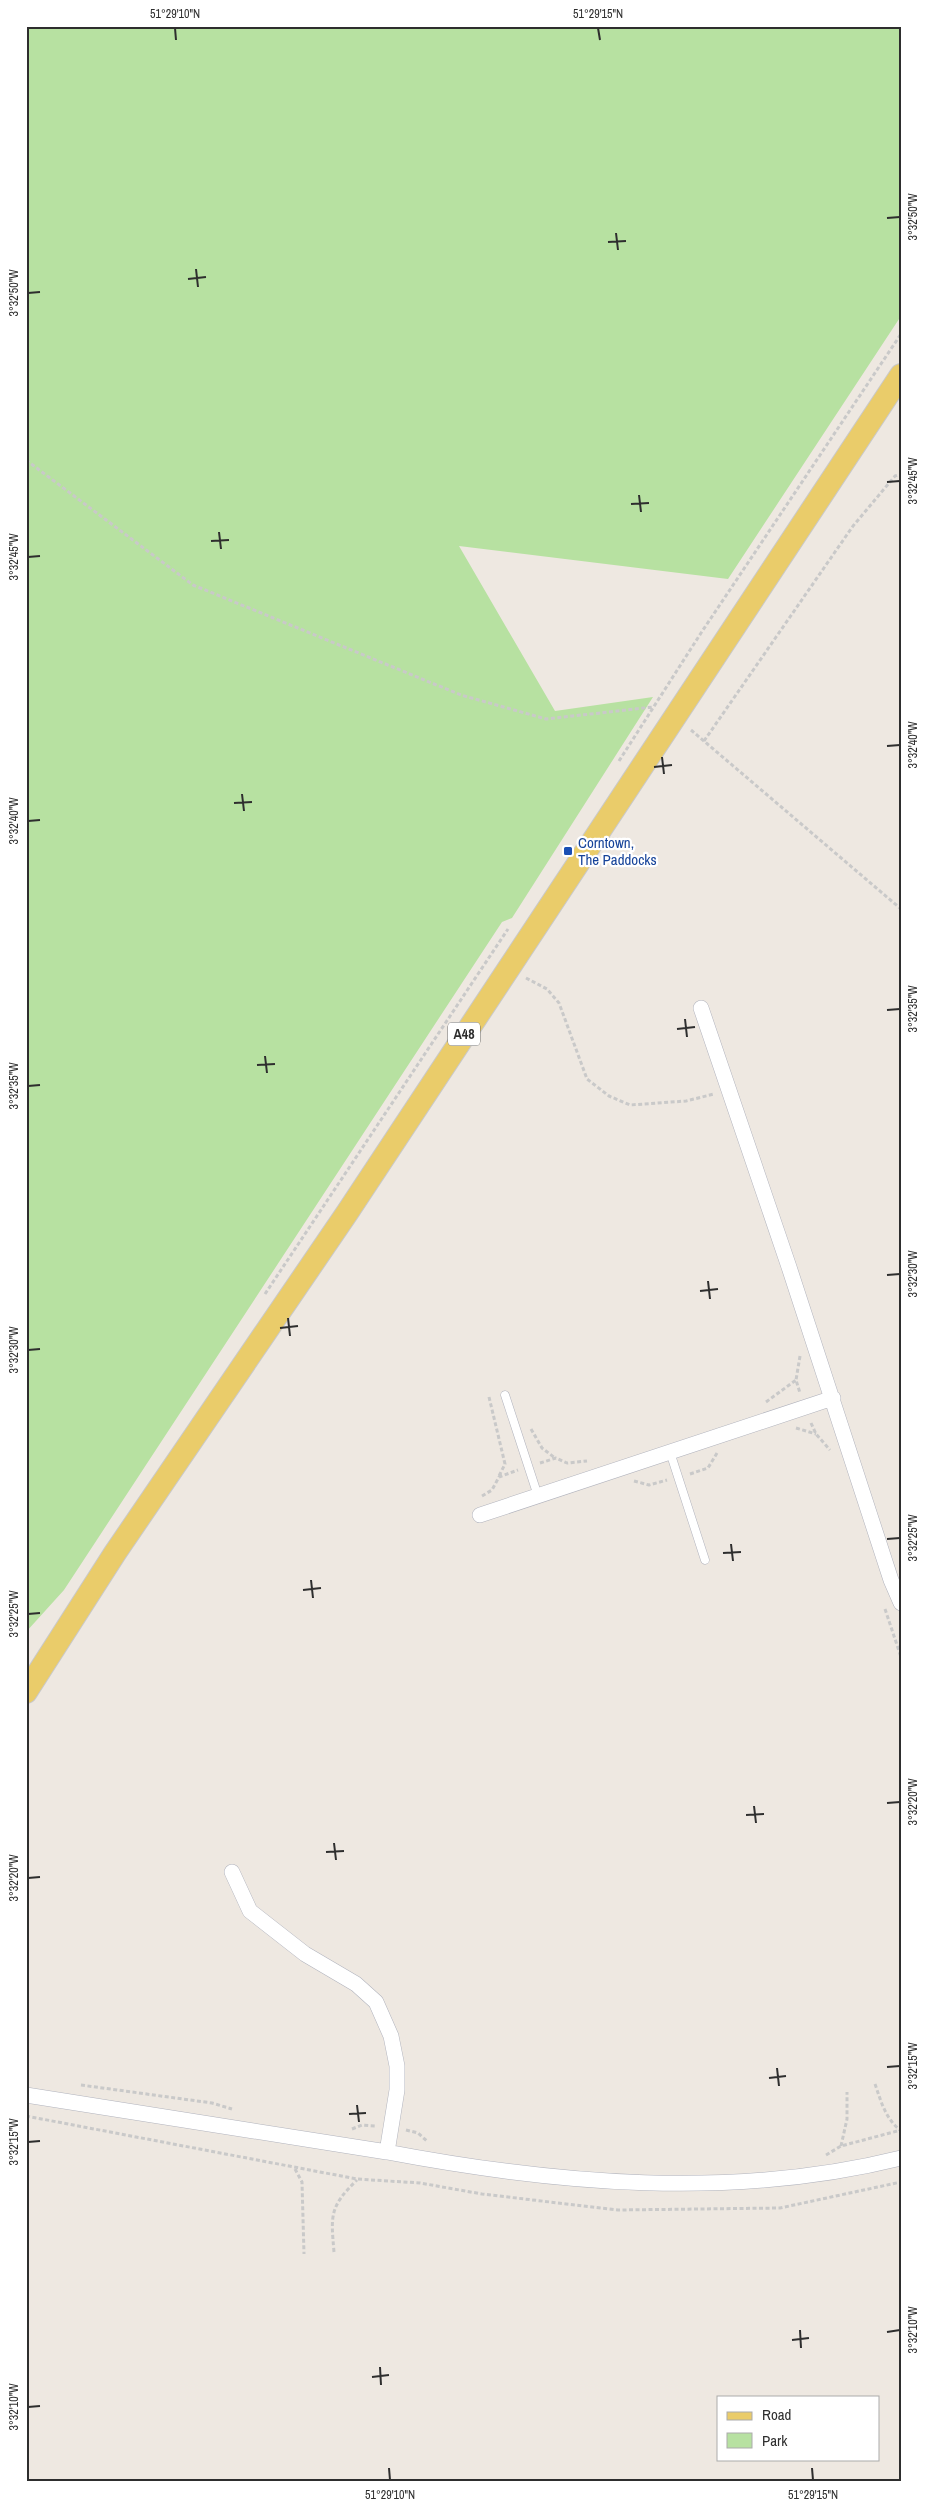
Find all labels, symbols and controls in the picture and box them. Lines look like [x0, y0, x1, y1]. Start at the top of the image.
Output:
text: 51°29'10"N [150, 6, 200, 22]
text: 51°29'15"N [573, 6, 623, 22]
text: 3°32'50"W [905, 193, 921, 240]
text: 3°32'50"W [6, 269, 22, 316]
text: 3°32'45"W [905, 457, 921, 504]
text: 3°32'45"W [6, 533, 22, 580]
text: 3°32'40"W [905, 721, 921, 768]
text: 3°32'40"W [6, 797, 22, 844]
place label: Corntown, The Paddocks [578, 832, 657, 870]
marker: Corntown, The Paddocks [562, 845, 574, 857]
text: 3°32'35"W [905, 985, 921, 1032]
road number: A48 [448, 1022, 480, 1046]
text: 3°32'35"W [6, 1062, 22, 1109]
text: 3°32'30"W [905, 1250, 921, 1297]
text: 3°32'30"W [6, 1326, 22, 1373]
text: 3°32'25"W [905, 1514, 921, 1561]
text: 3°32'25"W [6, 1590, 22, 1637]
text: 3°32'20"W [905, 1778, 921, 1825]
text: 3°32'20"W [6, 1854, 22, 1901]
text: 3°32'15"W [905, 2042, 921, 2089]
text: 3°32'15"W [6, 2118, 22, 2165]
text: 3°32'10"W [905, 2306, 921, 2353]
text: 3°32'10"W [6, 2383, 22, 2430]
legend [717, 2396, 880, 2460]
text: Road [762, 2404, 791, 2425]
text: Park [762, 2430, 788, 2451]
text: 51°29'10"N [365, 2487, 415, 2503]
text: 51°29'15"N [788, 2487, 838, 2503]

